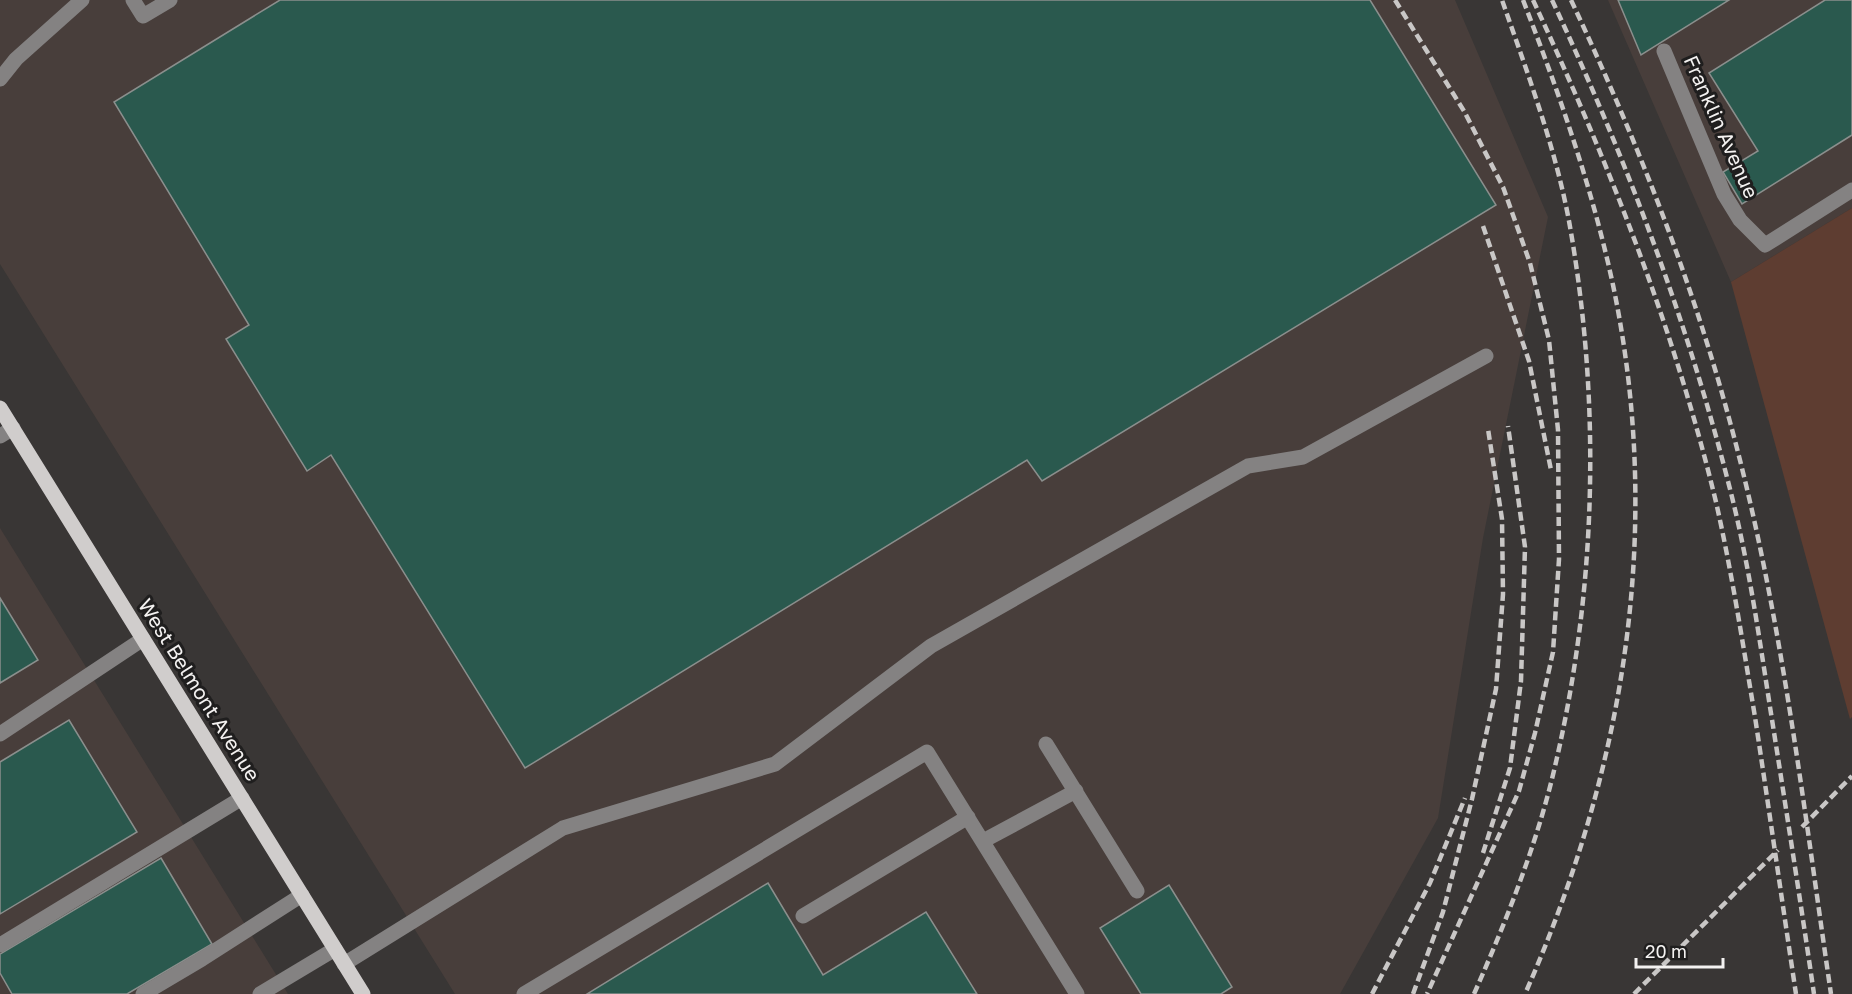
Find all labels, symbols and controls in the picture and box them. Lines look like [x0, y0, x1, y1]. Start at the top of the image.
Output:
street label: Franklin Avenue [1680, 51, 1764, 202]
street label: West Belmont Avenue [134, 594, 266, 785]
scale bar [1636, 931, 1723, 969]
text: 20 m [1645, 940, 1687, 962]

